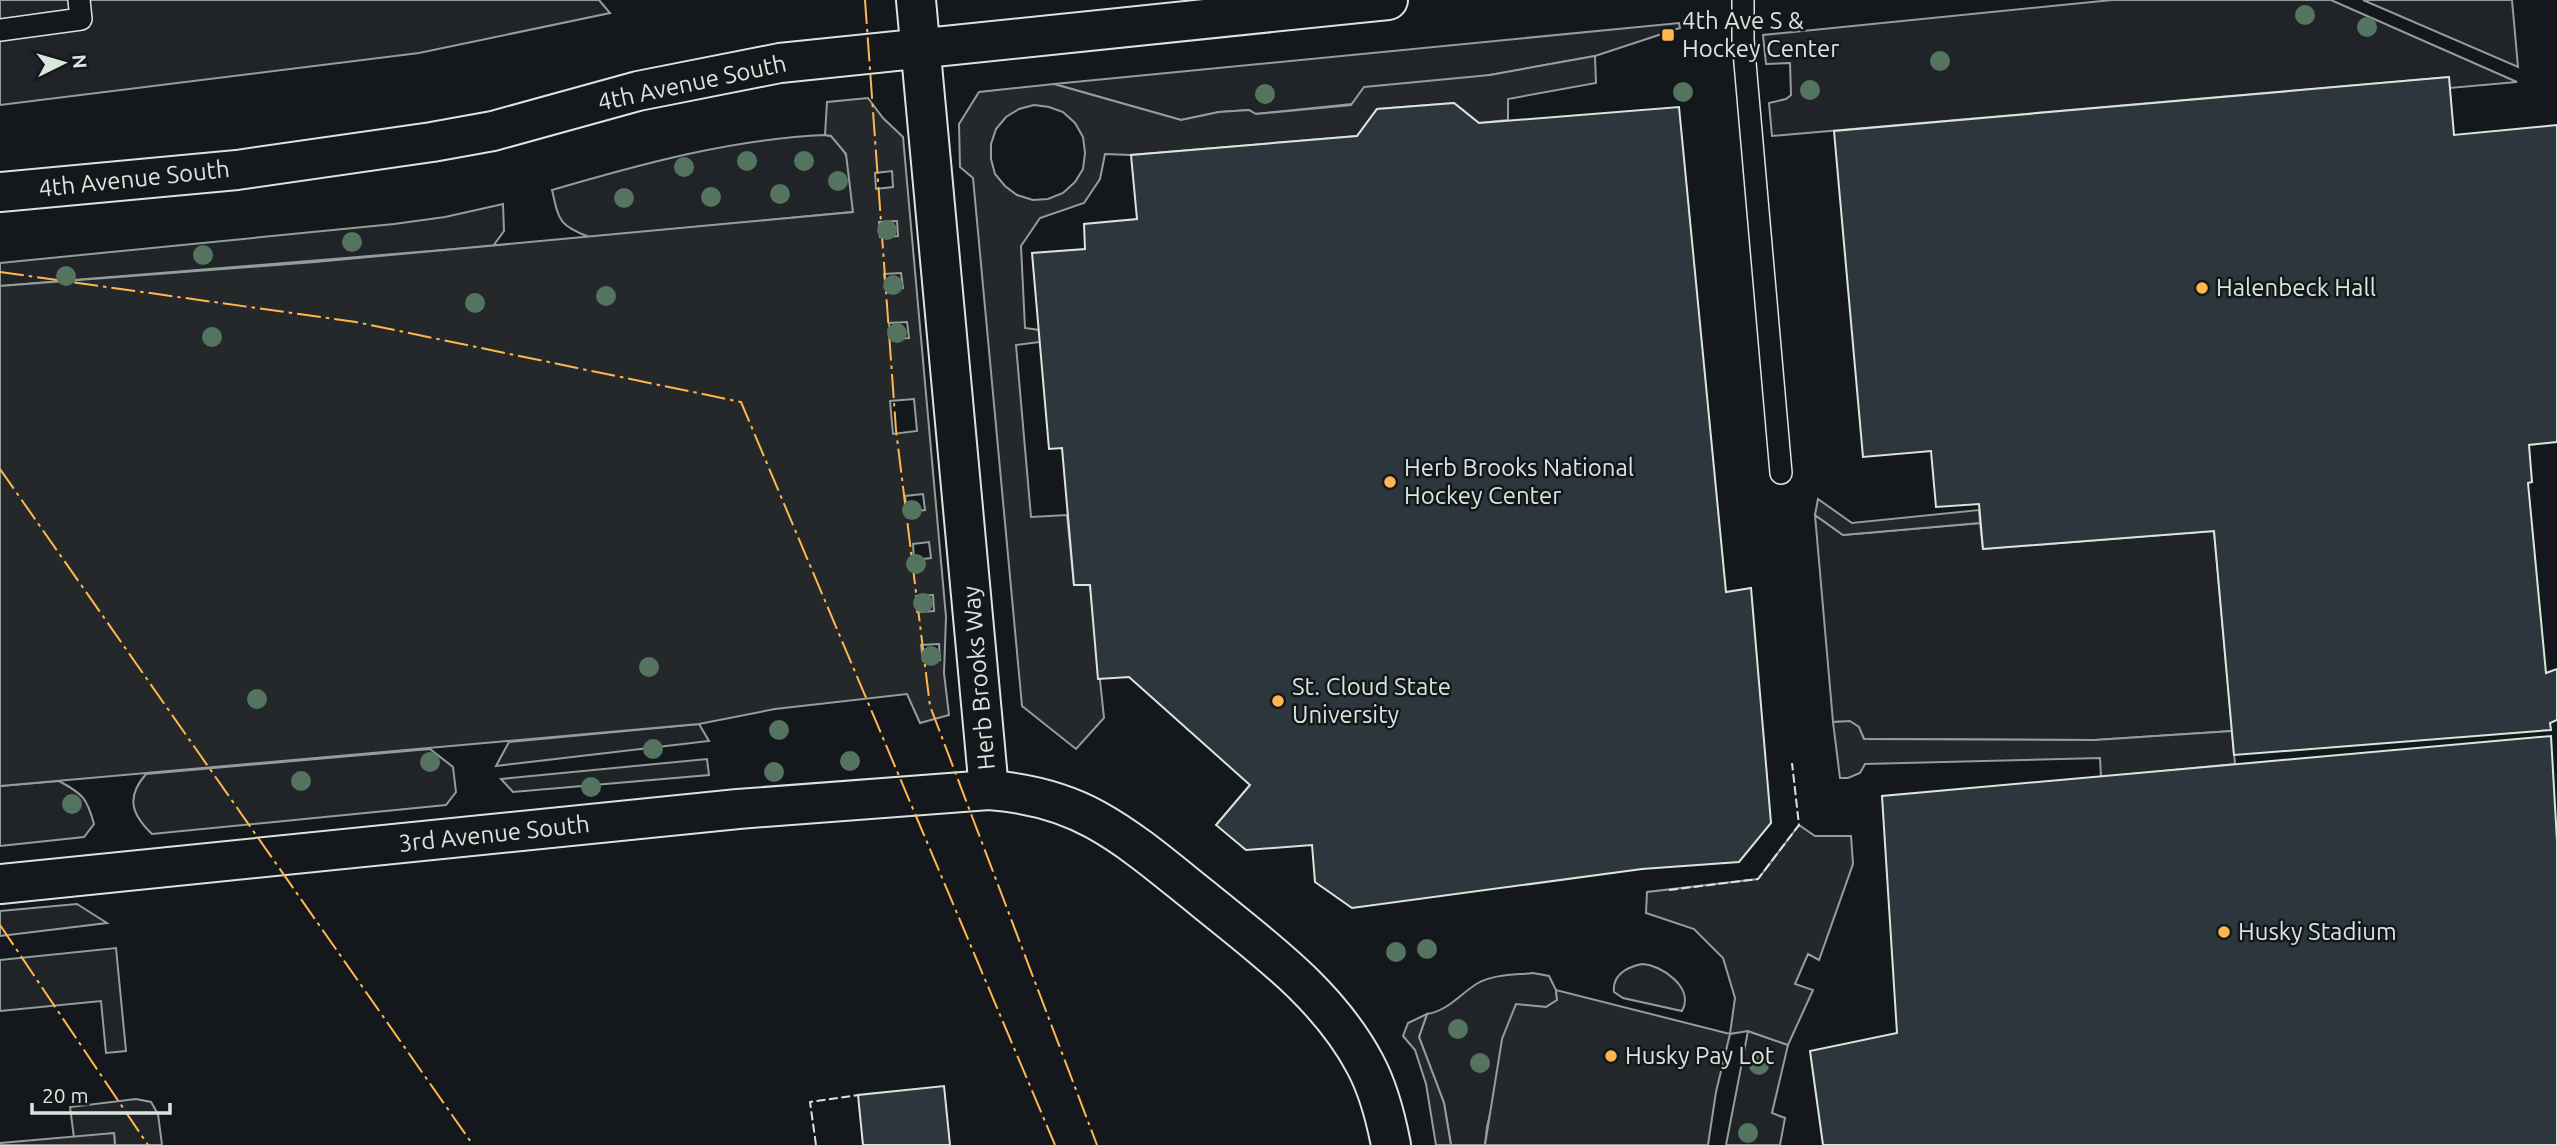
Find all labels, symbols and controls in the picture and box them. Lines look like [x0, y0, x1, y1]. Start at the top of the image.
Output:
place label: 4th Ave S & Hockey Center [1682, 7, 1839, 62]
marker: 4th Ave S & Hockey Center [1660, 27, 1676, 43]
north arrow [28, 28, 98, 98]
street label: 4th Avenue South [595, 49, 789, 116]
text: N [68, 53, 92, 70]
street label: 4th Avenue South [37, 155, 231, 202]
place label: Halenbeck Hall [2216, 274, 2376, 301]
marker: Halenbeck Hall [2194, 280, 2210, 296]
place label: Herb Brooks National Hockey Center [1404, 454, 1634, 509]
marker: Herb Brooks National Hockey Center [1382, 474, 1398, 490]
street label: Herb Brooks Way [957, 584, 1000, 771]
place label: St. Cloud State University [1292, 673, 1451, 728]
marker: St. Cloud State University [1270, 693, 1286, 709]
street label: 3rd Avenue South [397, 810, 591, 857]
place label: Husky Stadium [2238, 918, 2397, 945]
marker: Husky Stadium [2216, 924, 2232, 940]
place label: Husky Pay Lot [1625, 1042, 1775, 1069]
marker: Husky Pay Lot [1603, 1048, 1619, 1064]
scale bar [32, 1072, 170, 1116]
text: 20 m [42, 1083, 89, 1107]

